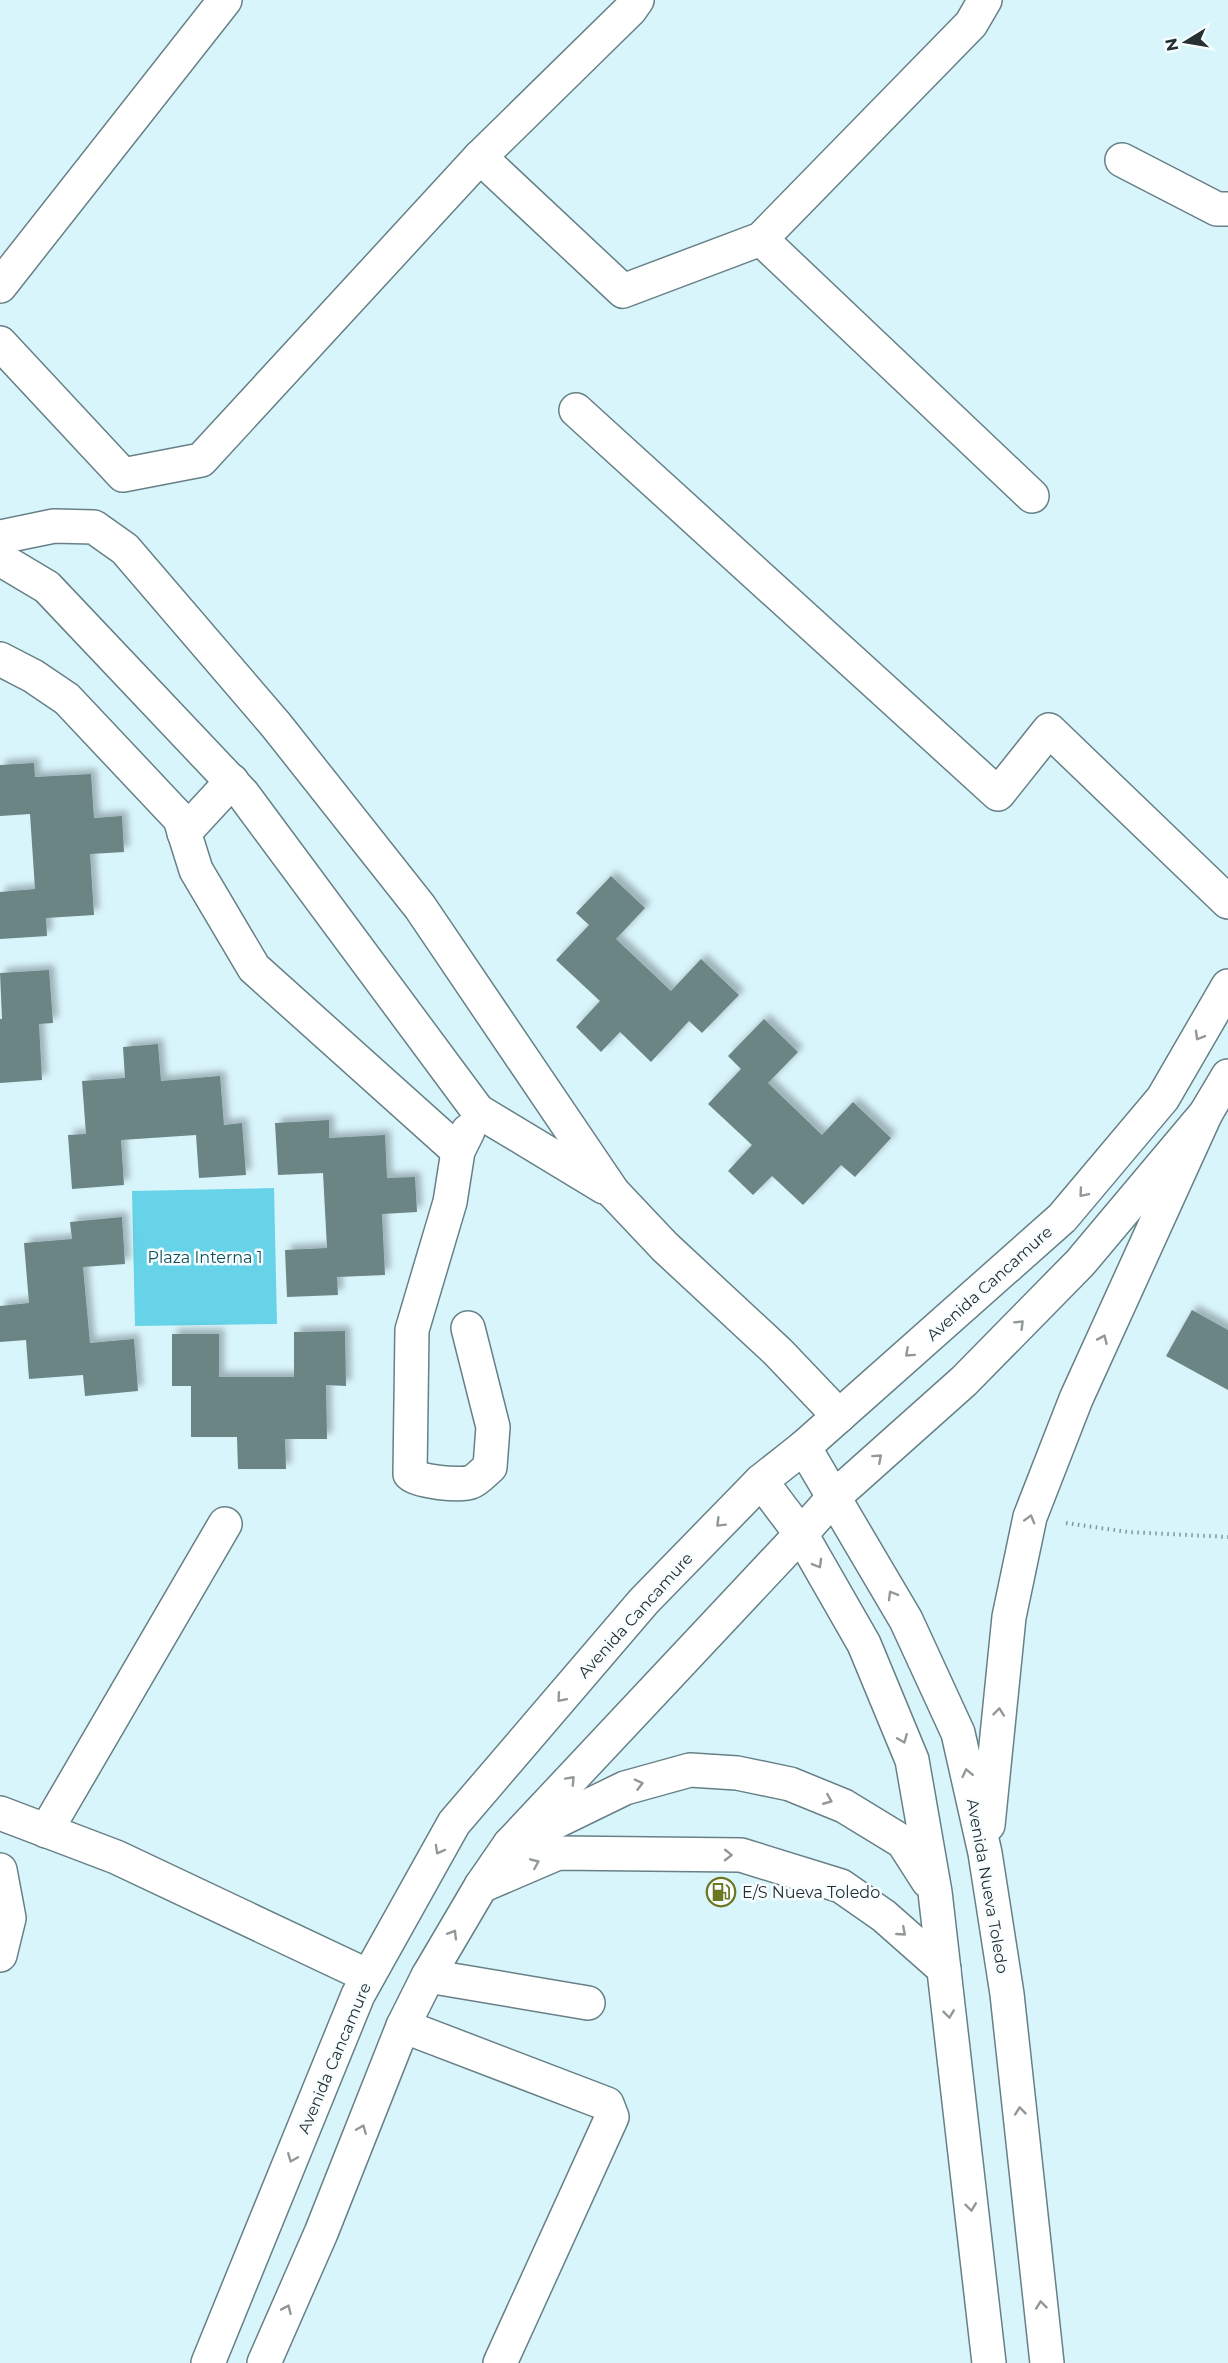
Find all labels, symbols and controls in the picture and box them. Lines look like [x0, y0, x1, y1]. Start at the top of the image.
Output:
north arrow [1156, 12, 1216, 72]
text: N [1161, 37, 1182, 53]
one-way arrow [1195, 1030, 1206, 1040]
one-way arrow [1080, 1186, 1091, 1197]
street label: Avenida Cancamure [923, 1222, 1056, 1345]
park label: Plaza Interna 1 [147, 1248, 263, 1267]
one-way arrow [1012, 1320, 1023, 1331]
one-way arrow [1096, 1334, 1108, 1345]
one-way arrow [905, 1346, 916, 1357]
one-way arrow [871, 1454, 882, 1465]
one-way arrow [1023, 1515, 1035, 1525]
one-way arrow [717, 1516, 728, 1527]
street label: Avenida Cancamure [574, 1549, 697, 1682]
one-way arrow [811, 1558, 823, 1568]
one-way arrow [887, 1591, 899, 1601]
one-way arrow [557, 1691, 568, 1702]
one-way arrow [992, 1707, 1005, 1716]
one-way arrow [896, 1733, 908, 1744]
one-way arrow [962, 1769, 975, 1779]
one-way arrow [564, 1776, 575, 1786]
one-way arrow [633, 1779, 644, 1791]
one-way arrow [823, 1792, 833, 1805]
street label: Avenida Nueva Toledo [963, 1797, 1012, 1975]
one-way arrow [435, 1843, 446, 1854]
one-way arrow [723, 1849, 732, 1861]
one-way arrow [528, 1858, 539, 1870]
fuel station icon: E/S Nueva Toledo [705, 1876, 737, 1908]
place label: E/S Nueva Toledo [742, 1883, 880, 1902]
one-way arrow [895, 1925, 906, 1936]
one-way arrow [445, 1930, 457, 1940]
street label: Avenida Cancamure [294, 1980, 375, 2137]
one-way arrow [942, 2009, 955, 2018]
one-way arrow [1014, 2106, 1027, 2116]
one-way arrow [355, 2125, 367, 2136]
one-way arrow [287, 2151, 299, 2162]
one-way arrow [964, 2203, 977, 2212]
one-way arrow [1035, 2300, 1048, 2309]
one-way arrow [280, 2305, 292, 2316]

